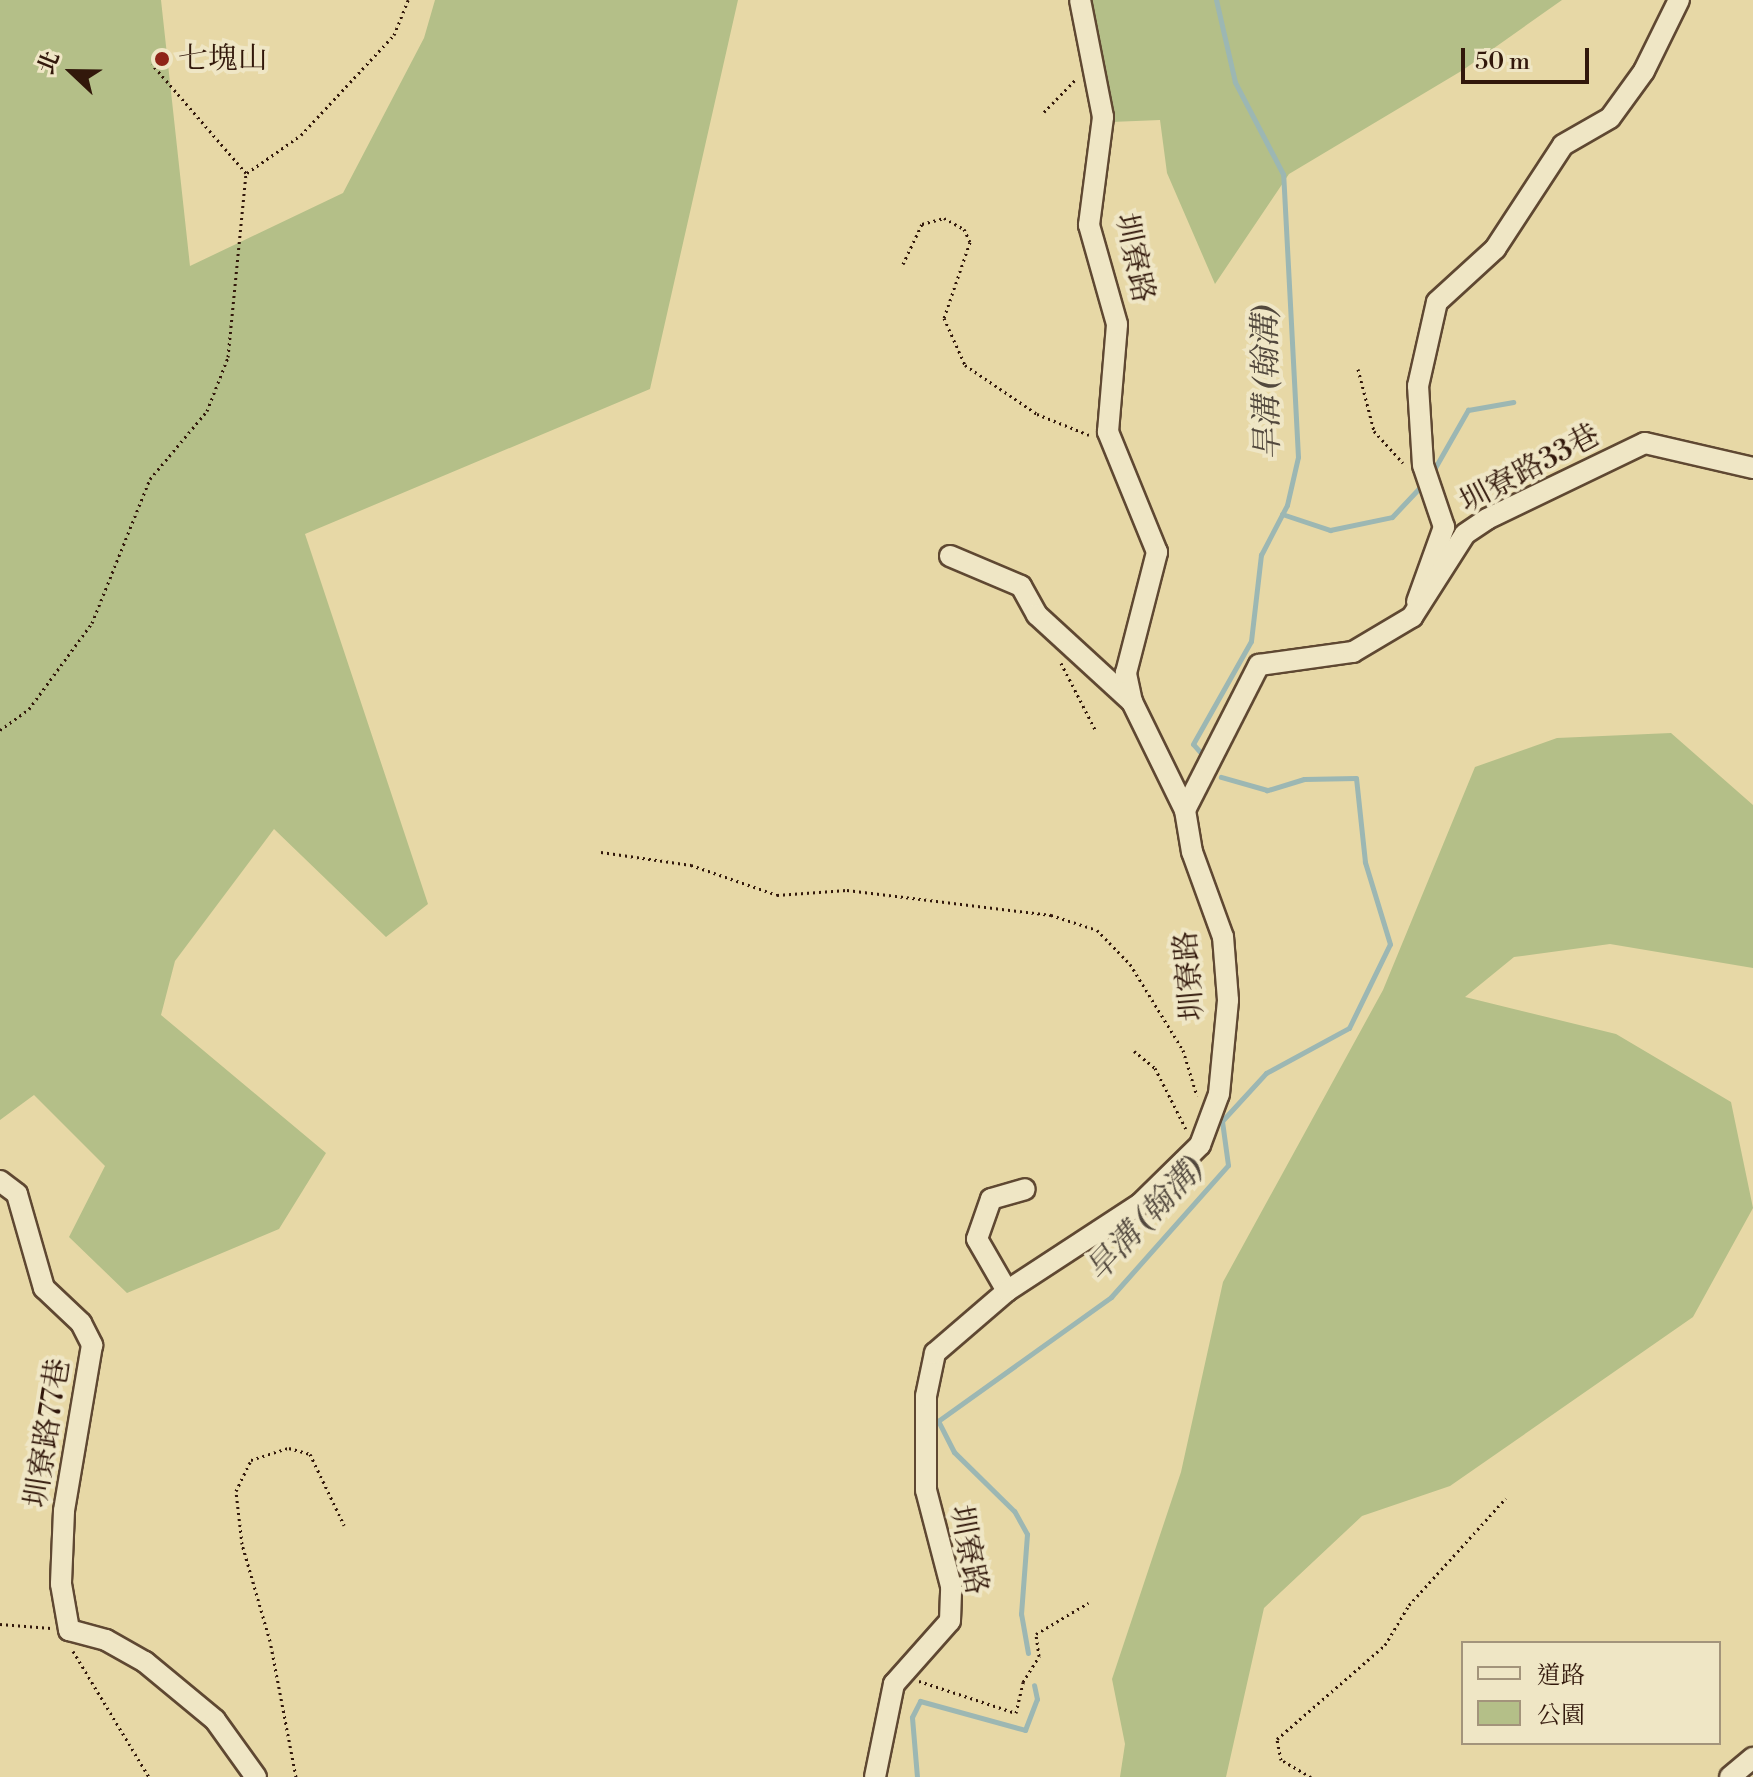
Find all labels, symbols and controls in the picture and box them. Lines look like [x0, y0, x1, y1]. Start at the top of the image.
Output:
north arrow [32, 32, 112, 112]
scale bar [1465, 32, 1593, 82]
place label: 七塊山 [178, 41, 268, 77]
text: 50 m [1475, 47, 1530, 77]
text: 北 [33, 48, 66, 78]
marker: 七塊山 [153, 50, 171, 68]
street label: 圳寮路 [1107, 210, 1161, 306]
water label: 旱溝 (翰溝) [1246, 305, 1288, 461]
street label: 圳寮路33巷 [1454, 417, 1606, 521]
street label: 圳寮路 [1168, 930, 1212, 1022]
water label: 旱溝 (翰溝) [1078, 1150, 1212, 1290]
street label: 圳寮路77巷 [18, 1356, 78, 1510]
street label: 圳寮路 [942, 1502, 994, 1598]
legend [1461, 1641, 1721, 1745]
text: 道路 [1537, 1661, 1585, 1691]
text: 公園 [1537, 1701, 1585, 1731]

